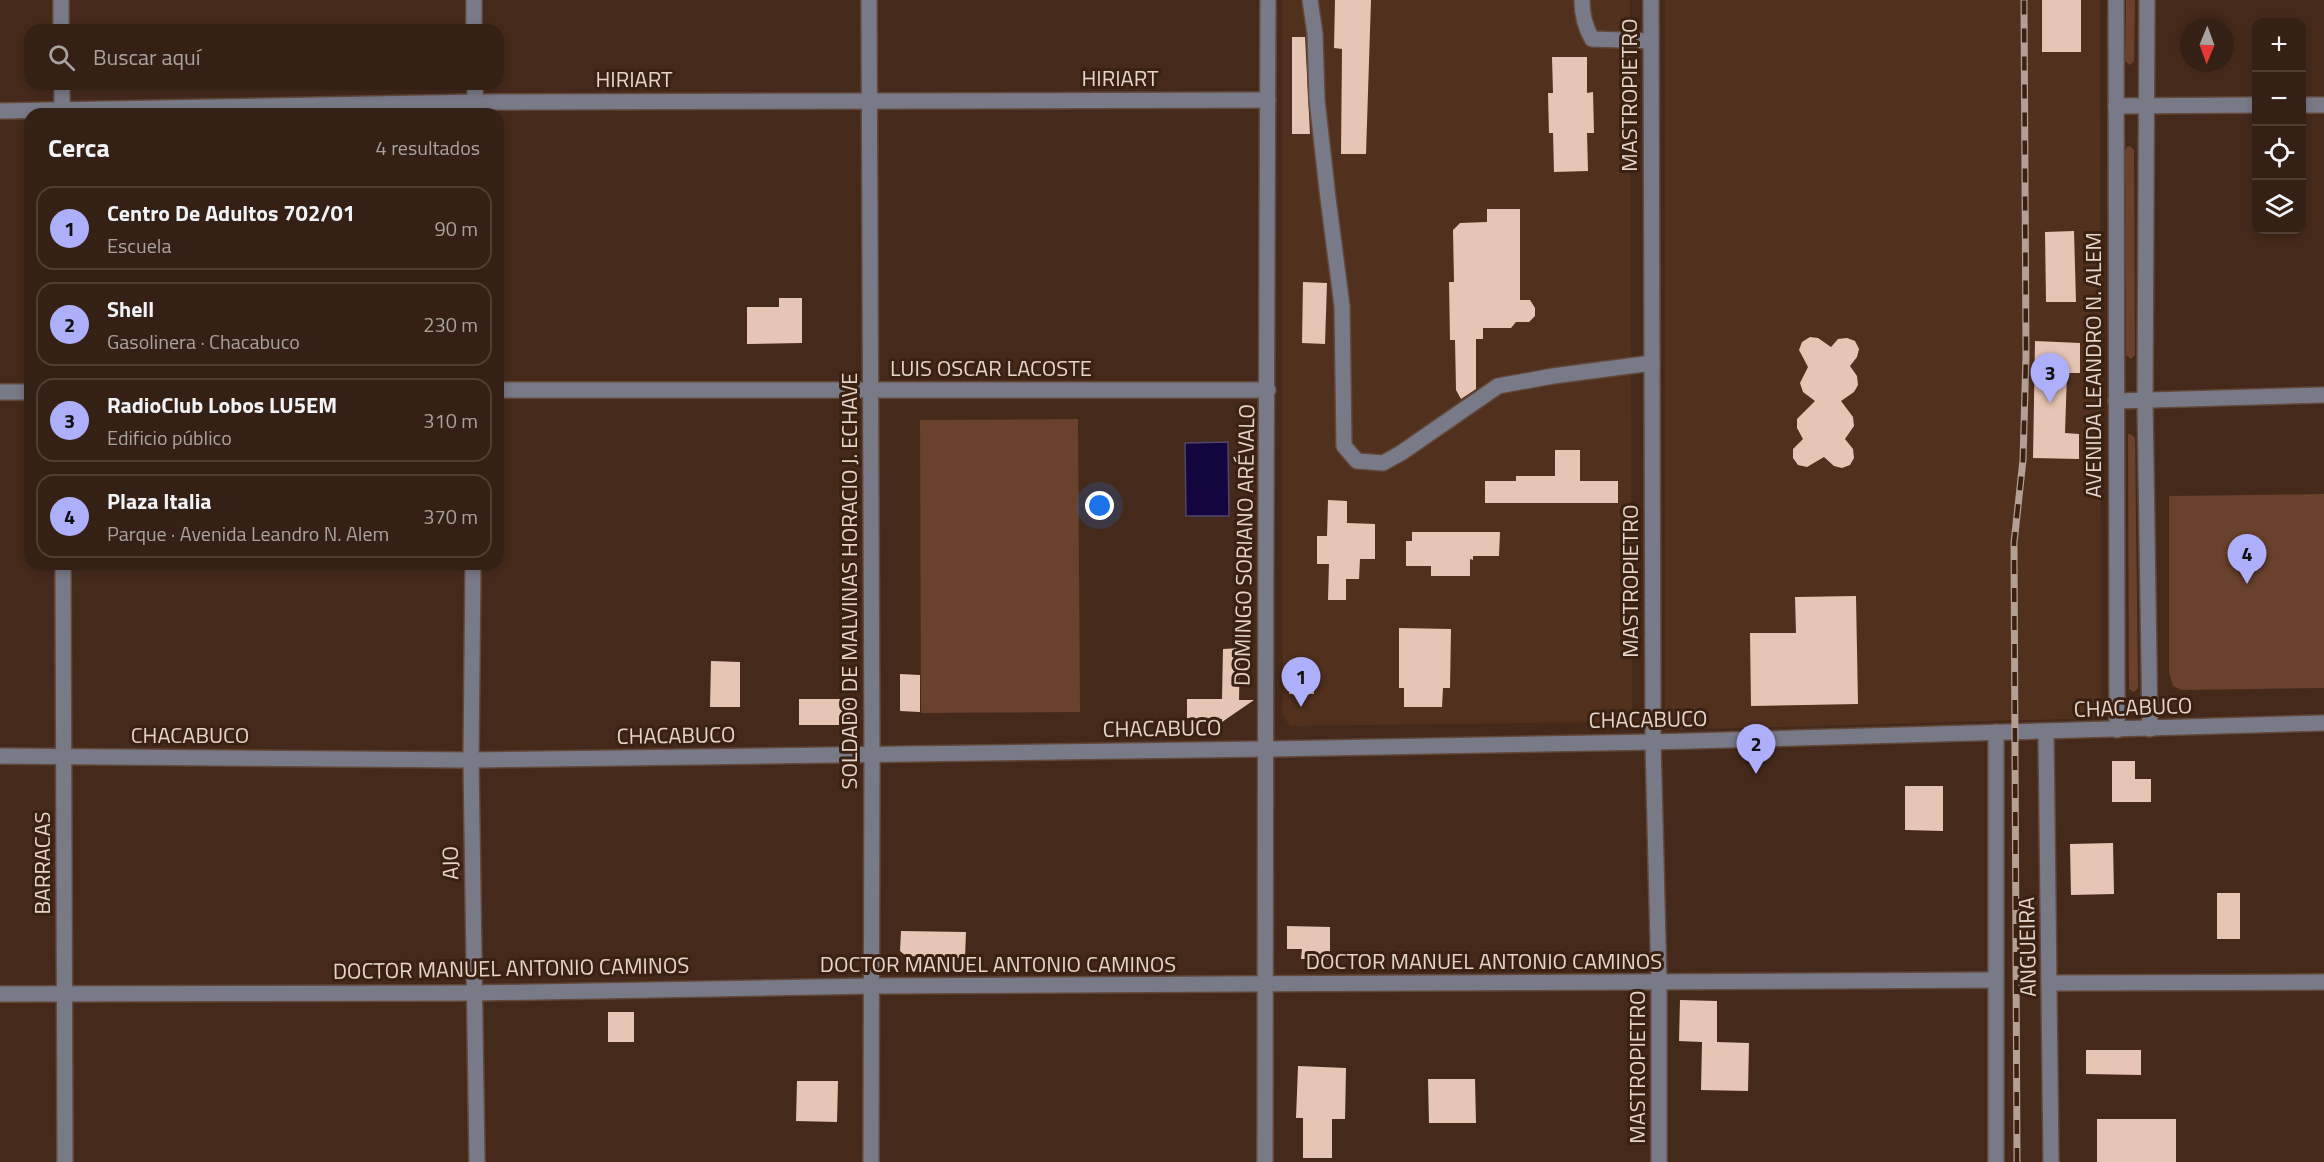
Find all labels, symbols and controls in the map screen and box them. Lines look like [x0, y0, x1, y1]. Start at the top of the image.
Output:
street label: MASTROPIETRO [1612, 18, 1646, 172]
north arrow [2180, 18, 2234, 72]
map controls [2252, 18, 2306, 234]
button: + [2252, 18, 2306, 72]
search box [24, 24, 504, 90]
text: Buscar aquí [93, 40, 201, 74]
icon: search [45, 41, 78, 74]
street label: HIRIART [1081, 61, 1159, 95]
street label: HIRIART [595, 62, 673, 96]
button: − [2252, 72, 2306, 126]
button: locate [2252, 126, 2306, 180]
text: Cerca [48, 128, 110, 167]
text: 4 resultados [376, 132, 480, 163]
button: layers [2252, 180, 2306, 234]
text: Centro De Adultos 702/01 [107, 196, 355, 230]
text: 1 [64, 213, 75, 244]
text: 90 m [434, 213, 478, 244]
text: Escuela [107, 230, 171, 261]
street label: AVENIDA LEANDRO N. ALEM [2076, 232, 2110, 498]
text: Shell [107, 292, 154, 326]
text: 2 [64, 309, 75, 340]
text: 230 m [423, 309, 478, 340]
text: Gasolinera · Chacabuco [107, 326, 300, 357]
street label: LUIS OSCAR LACOSTE [890, 351, 1092, 385]
pin: 3 [2030, 354, 2070, 403]
street label: SOLDADO DE MALVINAS HORACIO J. ECHAVE [832, 373, 866, 789]
text: RadioClub Lobos LU5EM [107, 388, 337, 422]
street label: DOMINGO SORIANO ARÉVALO [1225, 404, 1263, 686]
text: 3 [64, 405, 75, 436]
text: 310 m [423, 405, 478, 436]
text: Edificio público [107, 422, 232, 453]
text: Plaza Italia [107, 484, 212, 518]
your location [1085, 491, 1114, 520]
text: 4 [64, 501, 75, 532]
text: 370 m [423, 501, 478, 532]
street label: MASTROPIETRO [1613, 504, 1647, 658]
text: Parque · Avenida Leandro N. Alem [107, 518, 389, 549]
pin: 4 [2228, 534, 2266, 584]
pin: 1 [1282, 658, 1320, 707]
street label: CHACABUCO [2073, 688, 2193, 726]
street label: CHACABUCO [1588, 701, 1708, 737]
street label: CHACABUCO [1102, 710, 1222, 746]
street label: CHACABUCO [616, 717, 736, 753]
street label: CHACABUCO [131, 718, 249, 752]
pin: 2 [1736, 724, 1776, 774]
street label: BARRACAS [25, 811, 59, 915]
street label: AJO [433, 846, 467, 880]
street label: ANGUEIRA [2009, 897, 2045, 997]
street label: DOCTOR MANUEL ANTONIO CAMINOS [1306, 944, 1662, 978]
street label: DOCTOR MANUEL ANTONIO CAMINOS [820, 947, 1176, 981]
street label: DOCTOR MANUEL ANTONIO CAMINOS [332, 948, 690, 988]
street label: MASTROPIETRO [1620, 990, 1654, 1144]

